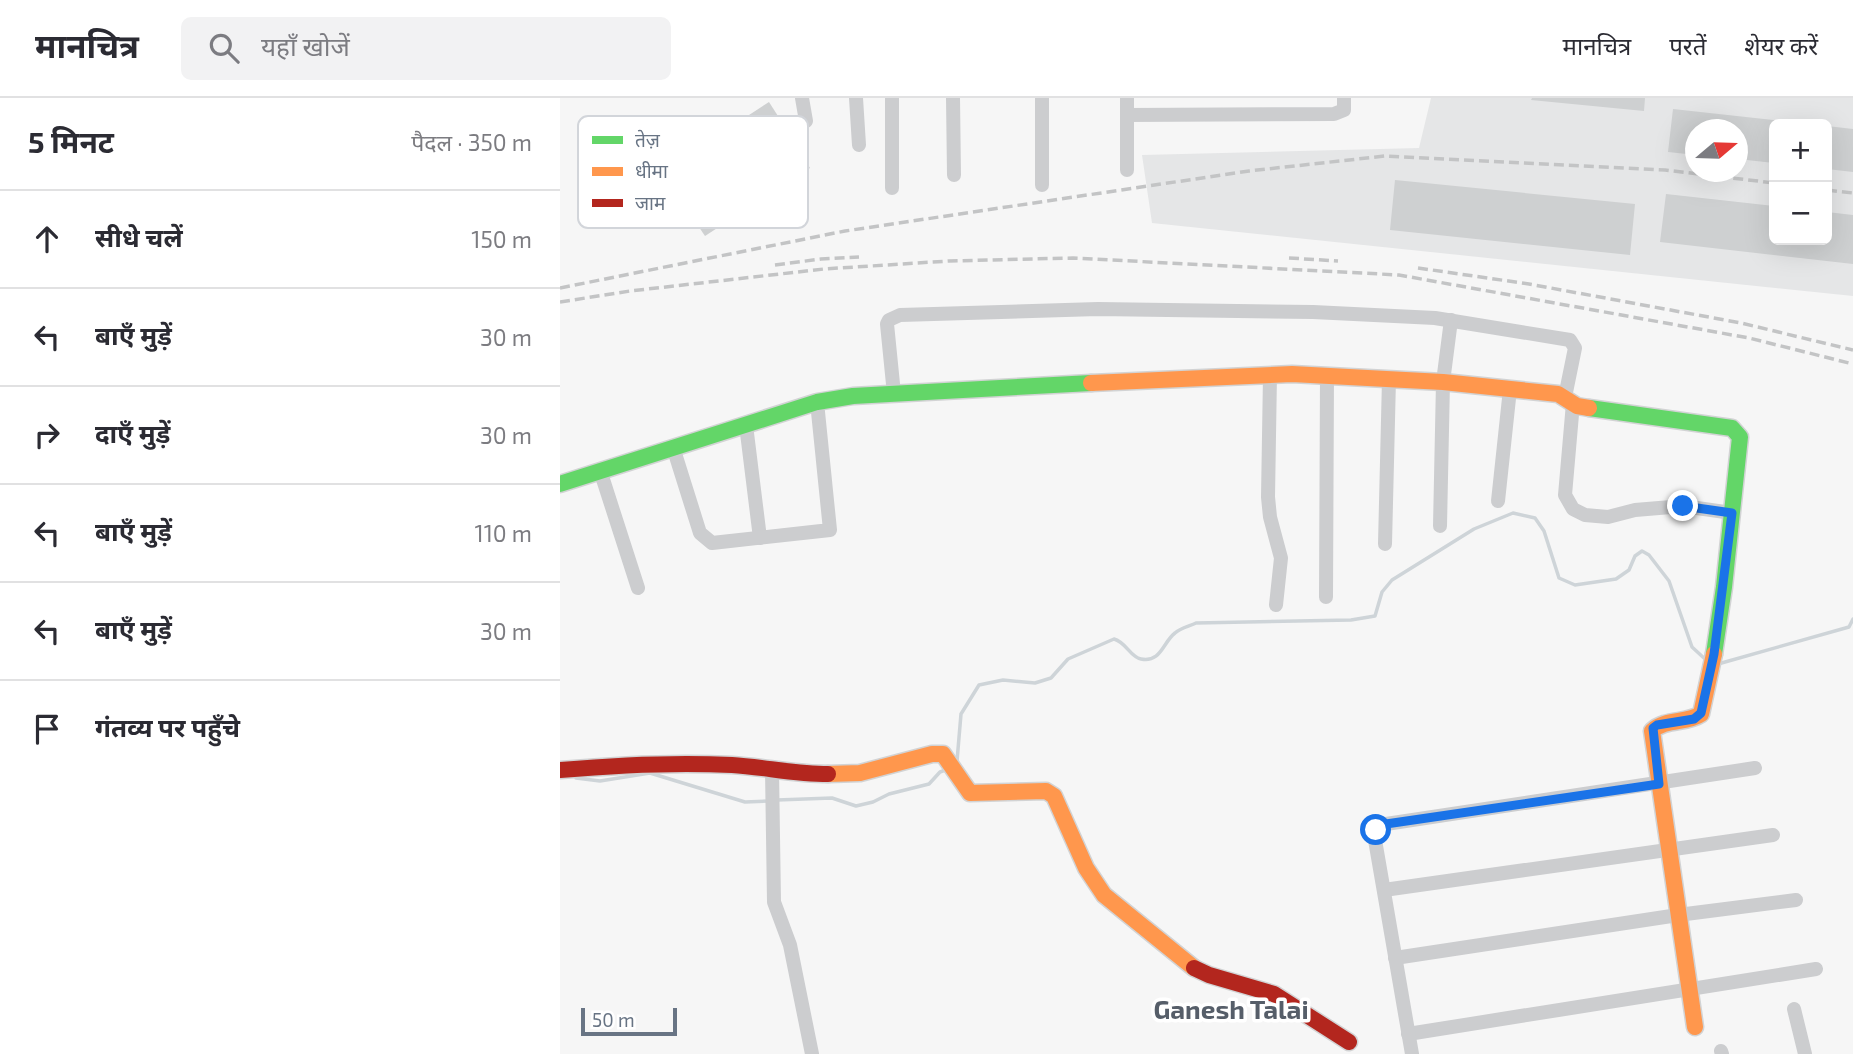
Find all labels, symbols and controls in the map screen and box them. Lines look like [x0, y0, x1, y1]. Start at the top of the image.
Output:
search box [181, 17, 671, 80]
text: मानचित्र [35, 25, 139, 65]
icon: search [205, 29, 243, 67]
text: यहाँ खोजें [261, 30, 350, 61]
text: मानचित्र [1563, 31, 1631, 60]
text: परतें [1669, 31, 1706, 60]
text: शेयर करें [1744, 31, 1818, 60]
legend [578, 116, 808, 228]
north arrow [1685, 119, 1748, 182]
map controls [1769, 119, 1832, 245]
button: + [1769, 119, 1832, 182]
text: 5 मिनट [28, 123, 114, 159]
text: पैदल · 350 m [411, 128, 532, 156]
text: तेज़ [635, 128, 661, 151]
text: धीमा [635, 159, 669, 182]
button: − [1769, 182, 1832, 245]
text: जाम [635, 191, 666, 214]
icon: ahead [28, 220, 66, 258]
text: सीधे चलें [95, 221, 183, 252]
text: 150 m [471, 225, 532, 253]
icon: left [28, 318, 66, 356]
text: बाएँ मुड़ें [95, 319, 172, 350]
text: 30 m [480, 323, 532, 351]
icon: right [28, 416, 66, 454]
text: दाएँ मुड़ें [95, 417, 170, 448]
text: 30 m [480, 421, 532, 449]
route end [1667, 490, 1698, 521]
icon: left [28, 514, 66, 552]
text: बाएँ मुड़ें [95, 515, 172, 546]
text: 110 m [475, 519, 532, 547]
icon: left [28, 612, 66, 650]
text: बाएँ मुड़ें [95, 613, 172, 644]
text: 30 m [480, 617, 532, 645]
icon: arrive [28, 710, 66, 748]
text: गंतव्य पर पहुँचे [95, 711, 240, 742]
route start [1360, 814, 1391, 845]
district label: Ganesh Talai [1153, 993, 1309, 1024]
scale bar [581, 1005, 677, 1037]
text: 50 m [592, 1008, 635, 1031]

